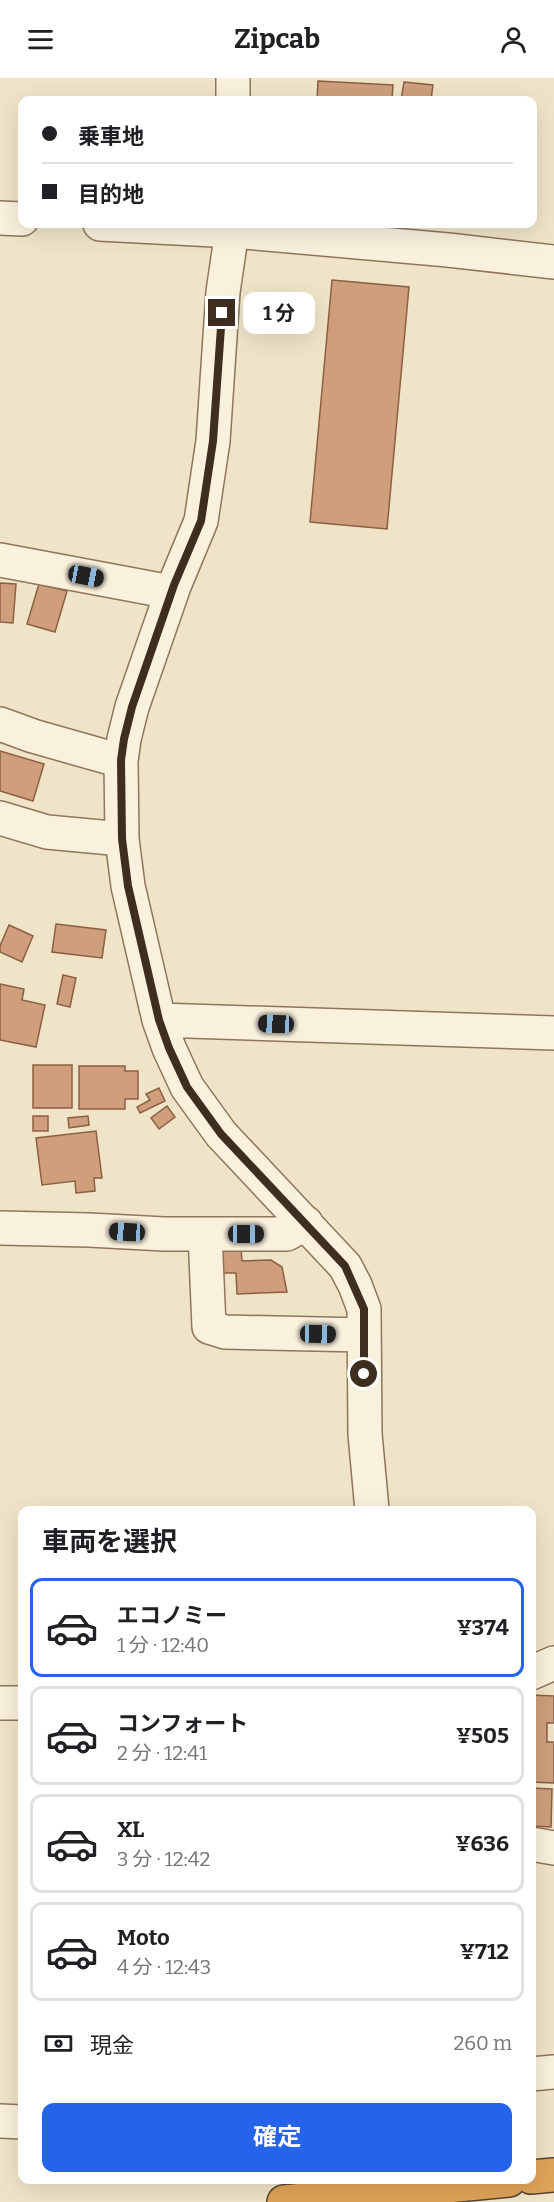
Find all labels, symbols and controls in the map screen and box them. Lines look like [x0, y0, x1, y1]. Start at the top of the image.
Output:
icon: menu [24, 23, 57, 56]
text: Zipcab [234, 23, 320, 55]
icon: person [497, 23, 530, 56]
text: 乗車地 [78, 123, 144, 150]
text: 目的地 [78, 181, 144, 208]
callout: 1 分 [243, 292, 315, 334]
route end [208, 299, 235, 326]
text: 1 分 [263, 301, 295, 325]
car [67, 564, 105, 588]
car [258, 1014, 294, 1034]
car [109, 1222, 145, 1242]
car [228, 1225, 264, 1243]
car [300, 1325, 336, 1343]
route start [350, 1360, 377, 1387]
text: 車両を選択 [42, 1526, 177, 1558]
icon: car [45, 1601, 99, 1655]
text: エコノミー [117, 1602, 227, 1629]
text: ¥374 [457, 1614, 509, 1641]
text: 1 分 · 12:40 [117, 1633, 209, 1657]
icon: car [45, 1709, 99, 1763]
text: コンフォート [117, 1710, 248, 1737]
text: ¥505 [456, 1722, 509, 1749]
text: 2 分 · 12:41 [117, 1741, 207, 1765]
text: XL [117, 1816, 144, 1843]
icon: car [45, 1817, 99, 1871]
text: ¥636 [455, 1830, 509, 1857]
text: 3 分 · 12:42 [117, 1847, 210, 1871]
text: Moto [117, 1924, 170, 1951]
icon: car [45, 1925, 99, 1979]
text: ¥712 [460, 1938, 509, 1965]
text: 4 分 · 12:43 [117, 1955, 211, 1979]
icon: cash [42, 2027, 75, 2060]
text: 260 m [453, 2031, 512, 2055]
text: 現金 [90, 2032, 134, 2059]
button: 確定 [42, 2103, 512, 2172]

